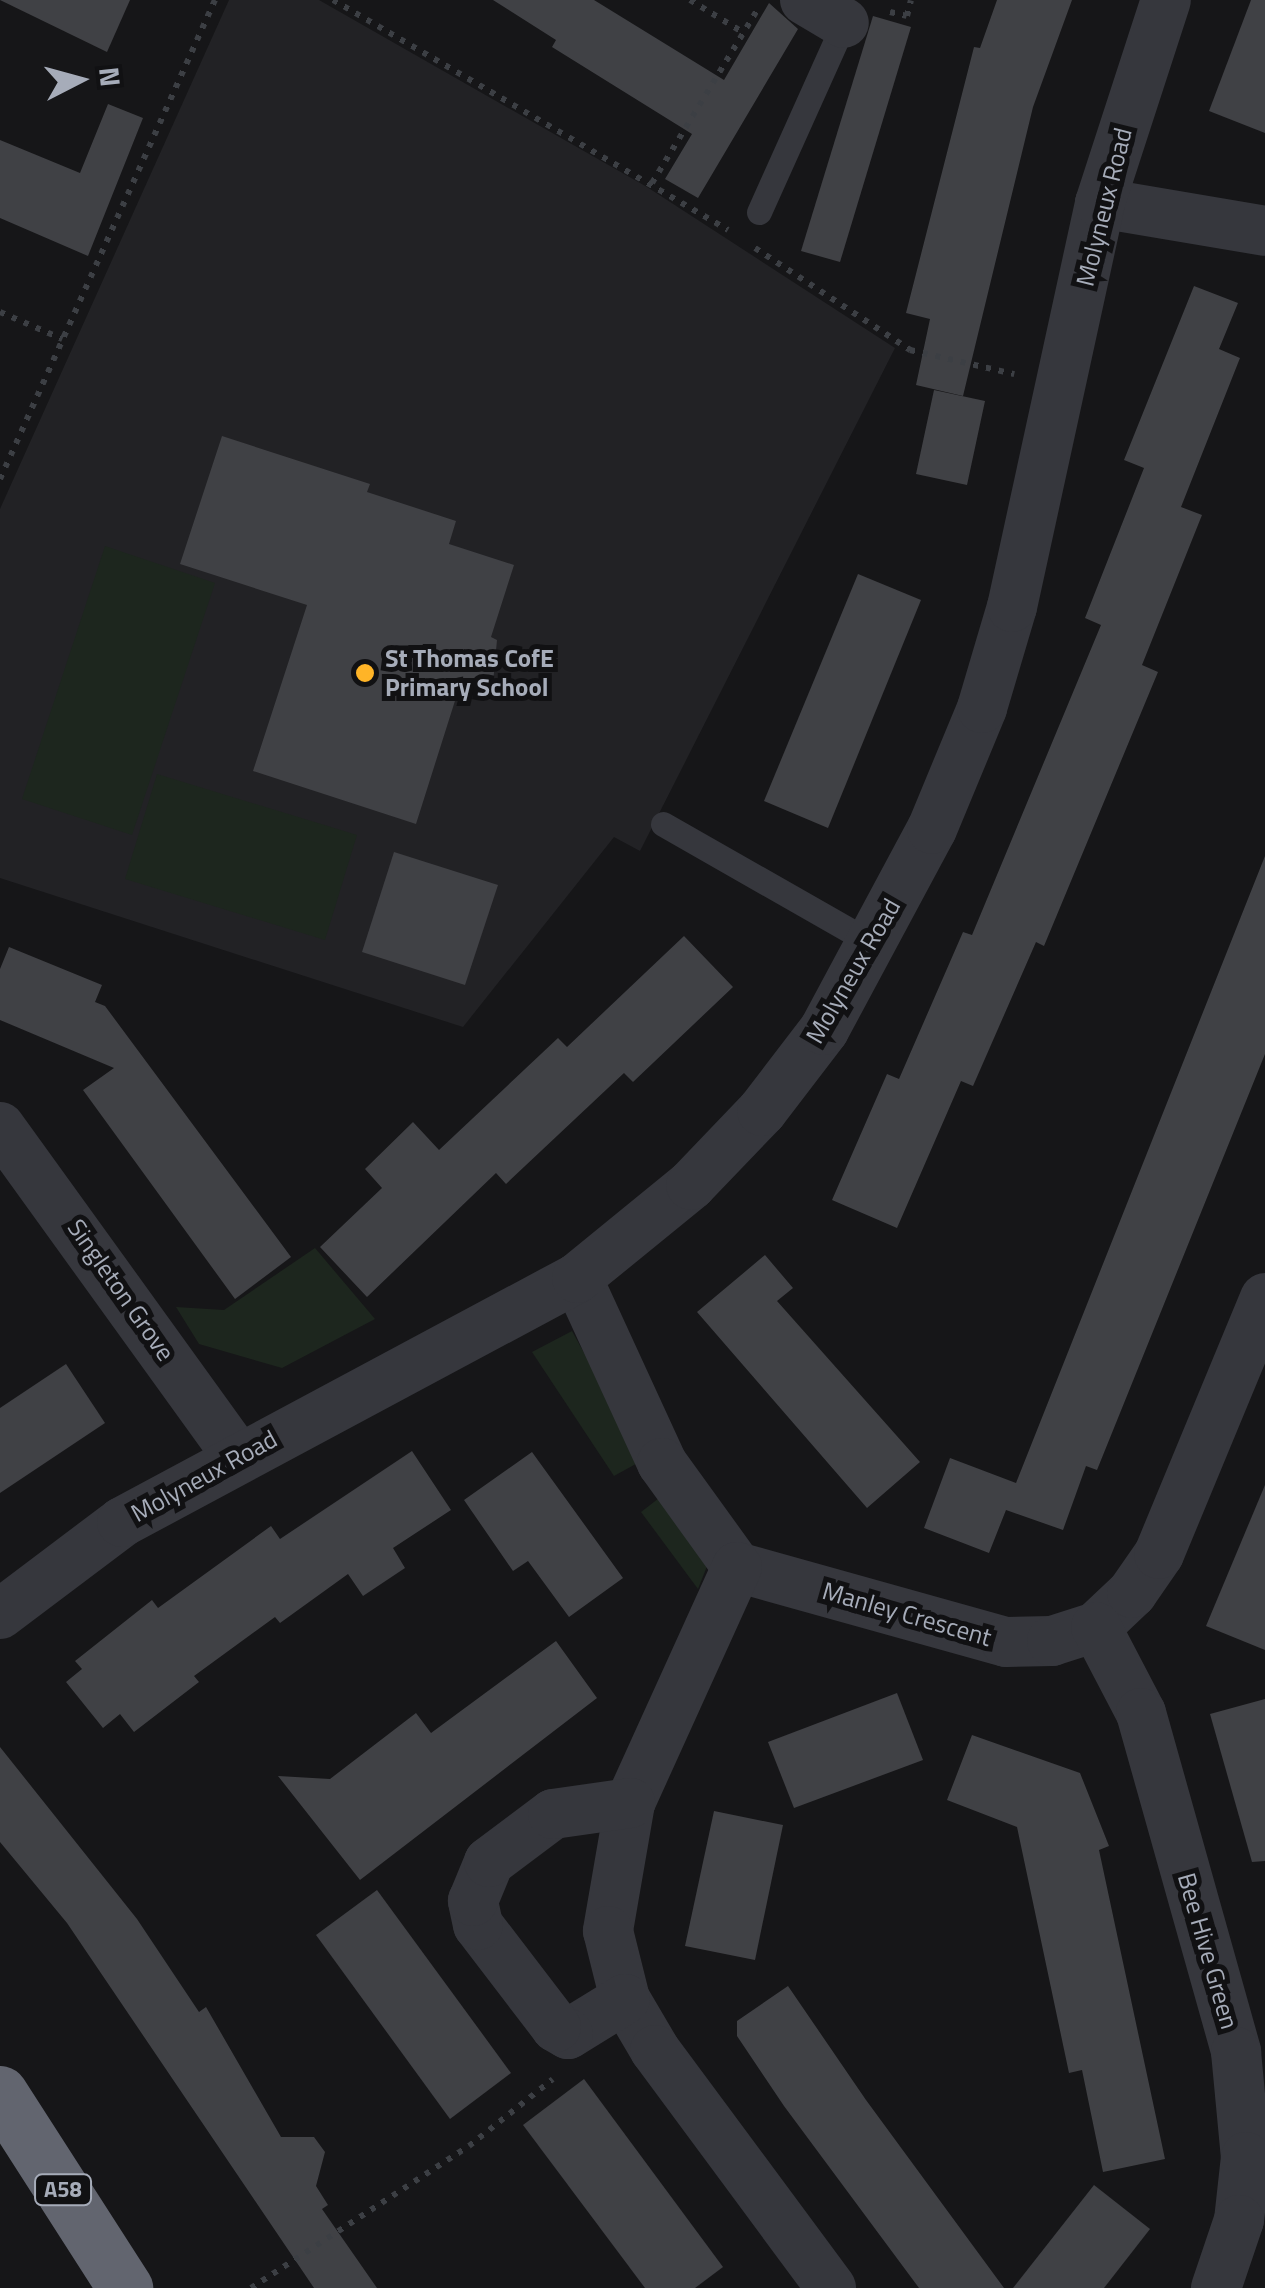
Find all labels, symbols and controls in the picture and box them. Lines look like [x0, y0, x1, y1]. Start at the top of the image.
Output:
north arrow [30, 30, 130, 130]
text: N [88, 65, 133, 89]
street label: Molyneux Road [1070, 125, 1138, 289]
place label: St Thomas CofE Primary School [385, 644, 554, 703]
marker: St Thomas CofE Primary School [354, 662, 376, 684]
street label: Molyneux Road [799, 893, 907, 1049]
street label: Singleton Grove [61, 1214, 181, 1366]
street label: Molyneux Road [126, 1424, 282, 1528]
street label: Manley Crescent [819, 1576, 995, 1652]
street label: Bee Hive Green [1171, 1870, 1245, 2032]
road number: A58 [33, 2173, 93, 2207]

